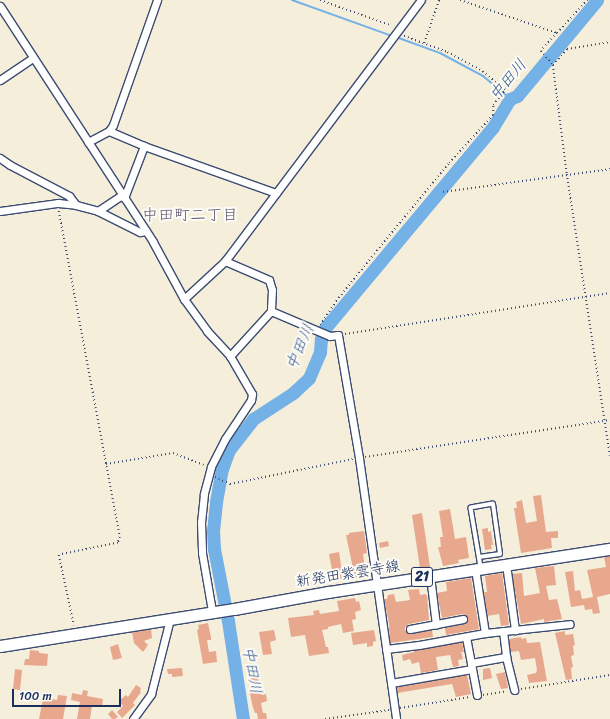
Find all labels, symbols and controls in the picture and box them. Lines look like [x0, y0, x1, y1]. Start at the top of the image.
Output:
water label: 中田川 [485, 55, 531, 105]
district label: 中田町二丁目 [142, 205, 238, 225]
water label: 中田川 [282, 321, 318, 373]
street label: 新発田紫雲寺線 [295, 557, 401, 591]
road number: 21 [410, 565, 434, 589]
water label: 中田川 [238, 645, 266, 695]
scale bar [14, 681, 123, 707]
text: 100 m [19, 685, 52, 707]

